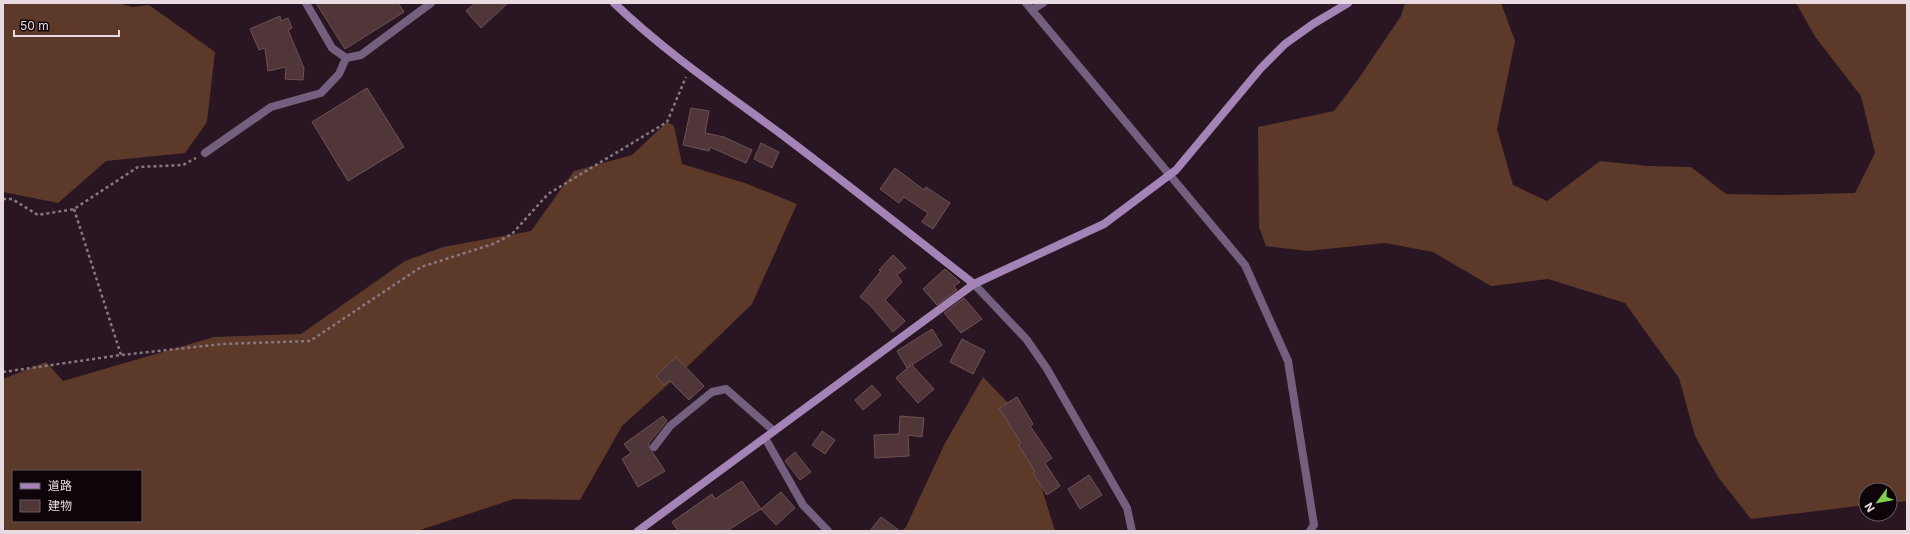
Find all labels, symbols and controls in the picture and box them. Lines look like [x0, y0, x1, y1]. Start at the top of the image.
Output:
scale bar [14, 12, 119, 38]
text: 50 m [20, 18, 49, 33]
legend [12, 470, 142, 522]
text: 道路 [48, 478, 72, 493]
north arrow [1858, 482, 1898, 522]
text: 建物 [48, 498, 72, 513]
text: N [1861, 500, 1878, 515]

